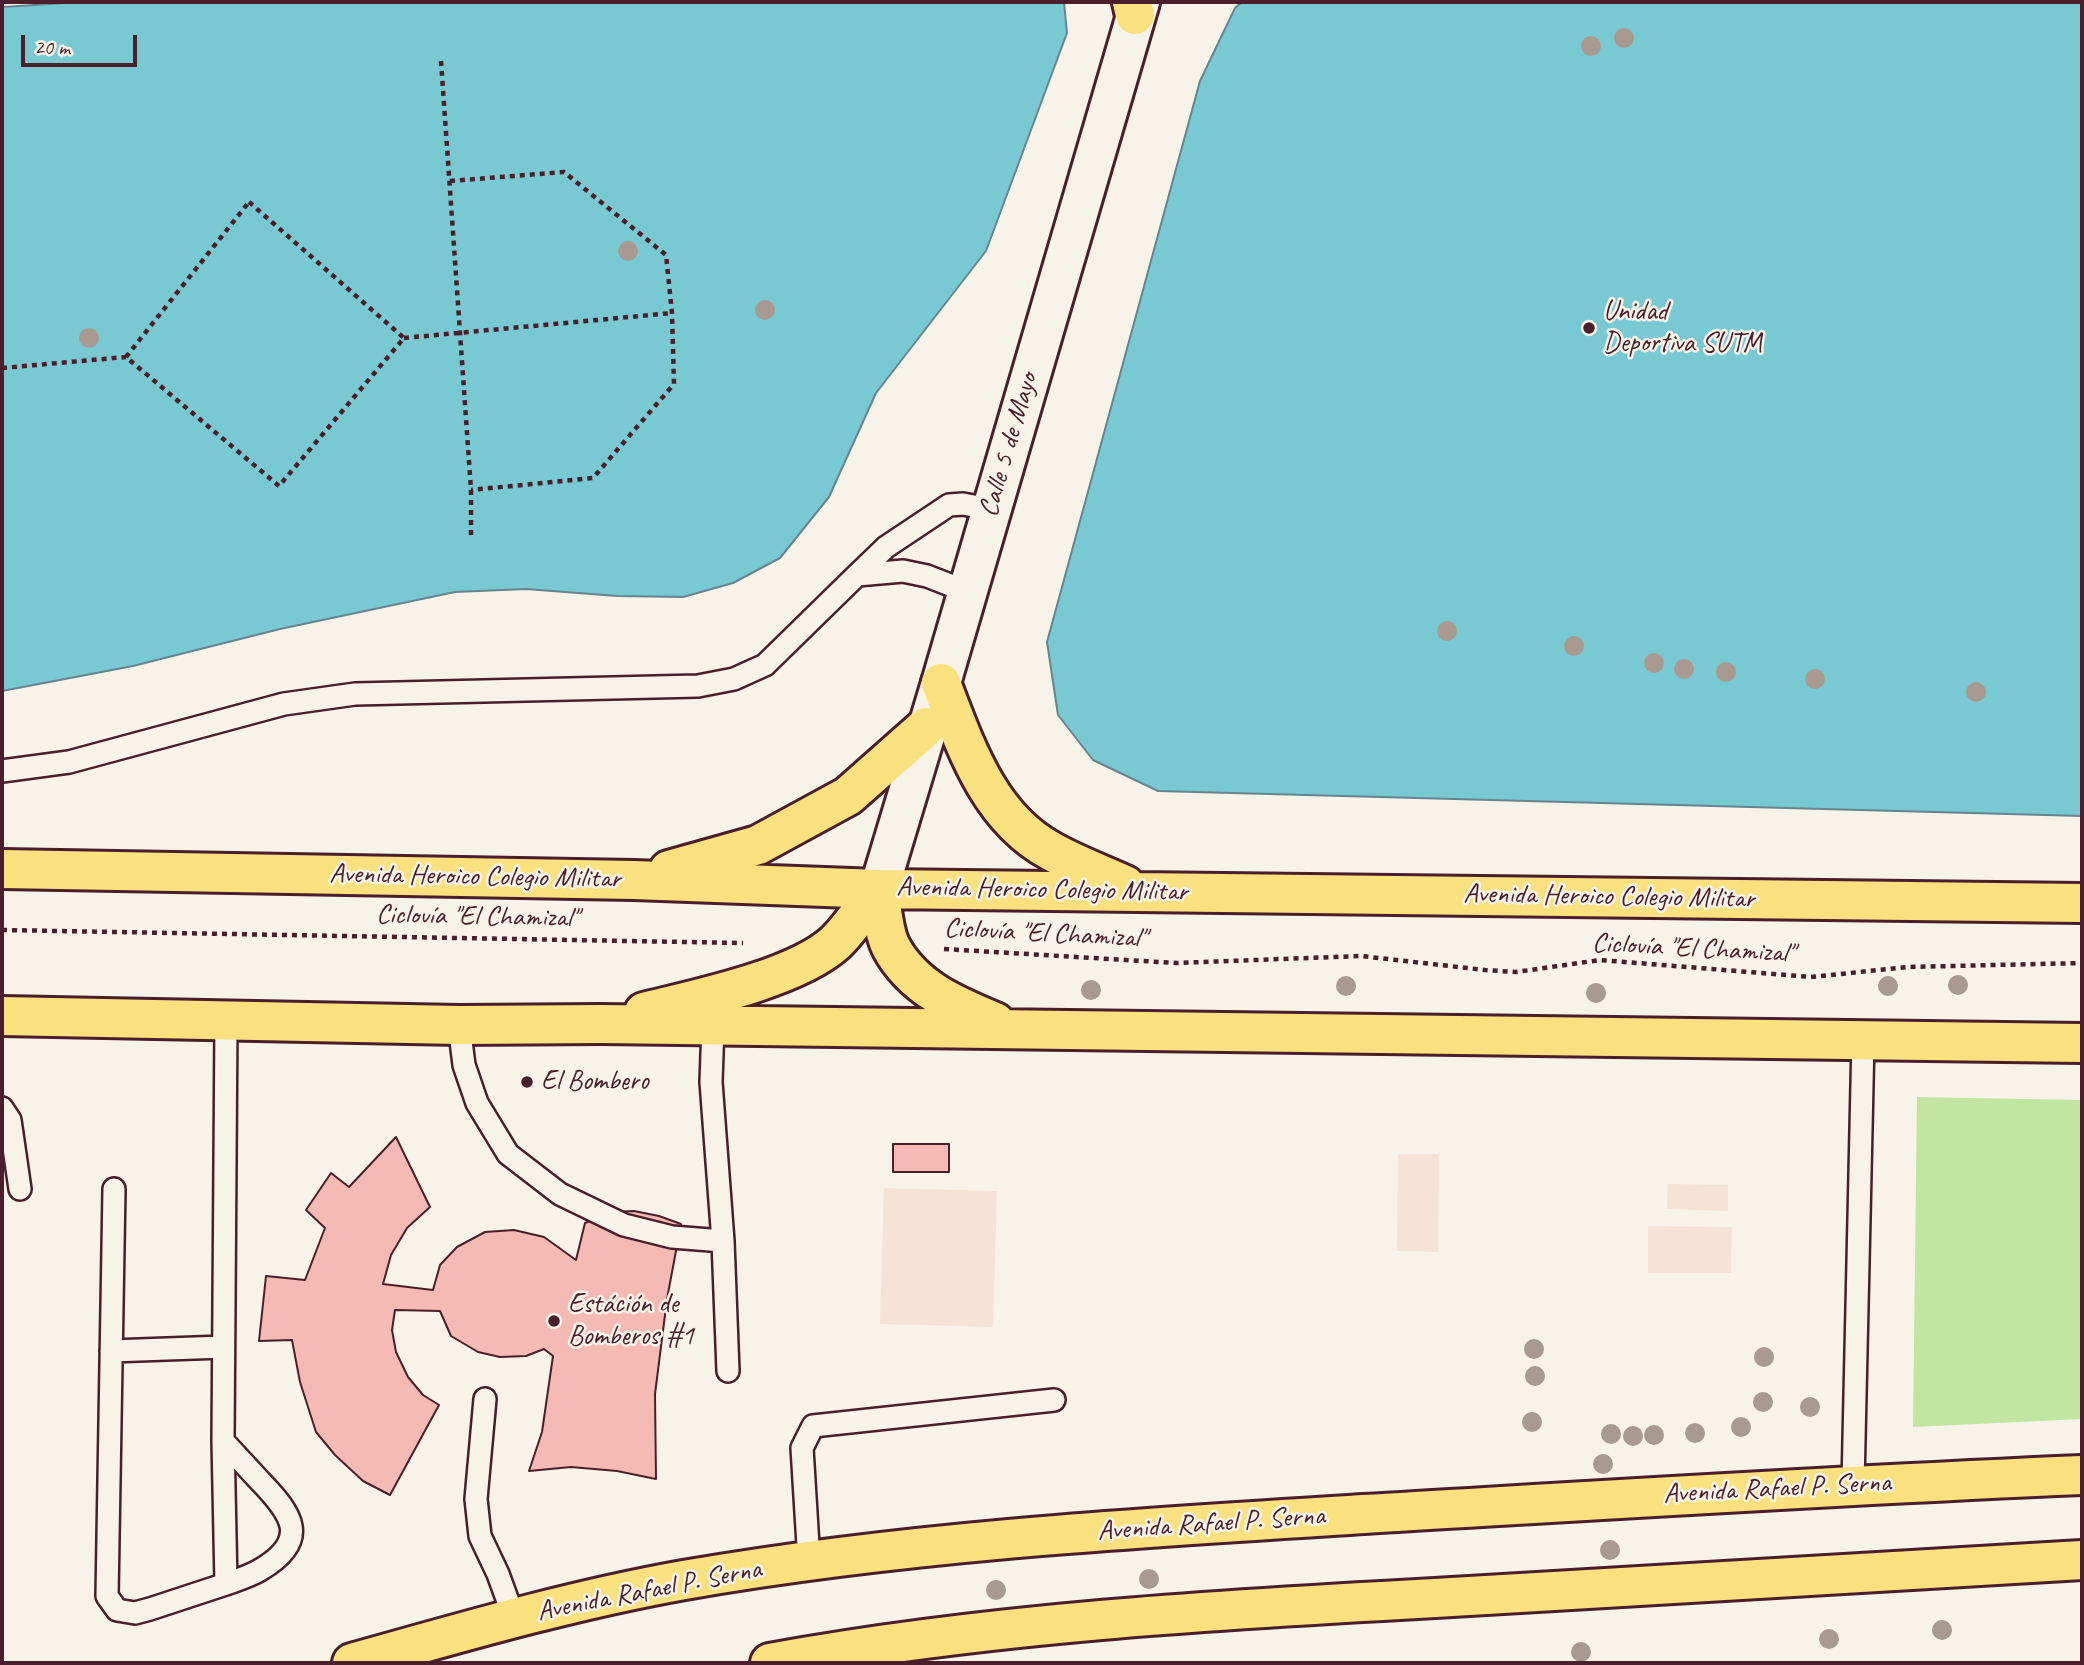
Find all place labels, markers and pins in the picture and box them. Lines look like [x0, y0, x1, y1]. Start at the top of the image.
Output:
place label: Unidad Deportiva SUTM [1603, 295, 1762, 361]
marker: Unidad Deportiva SUTM [1581, 320, 1597, 336]
place label: El Bombero [541, 1065, 649, 1099]
marker: El Bombero [519, 1074, 535, 1090]
place label: Estáción de Bomberos #1 [568, 1288, 694, 1354]
marker: Estáción de Bomberos #1 [546, 1313, 562, 1329]

